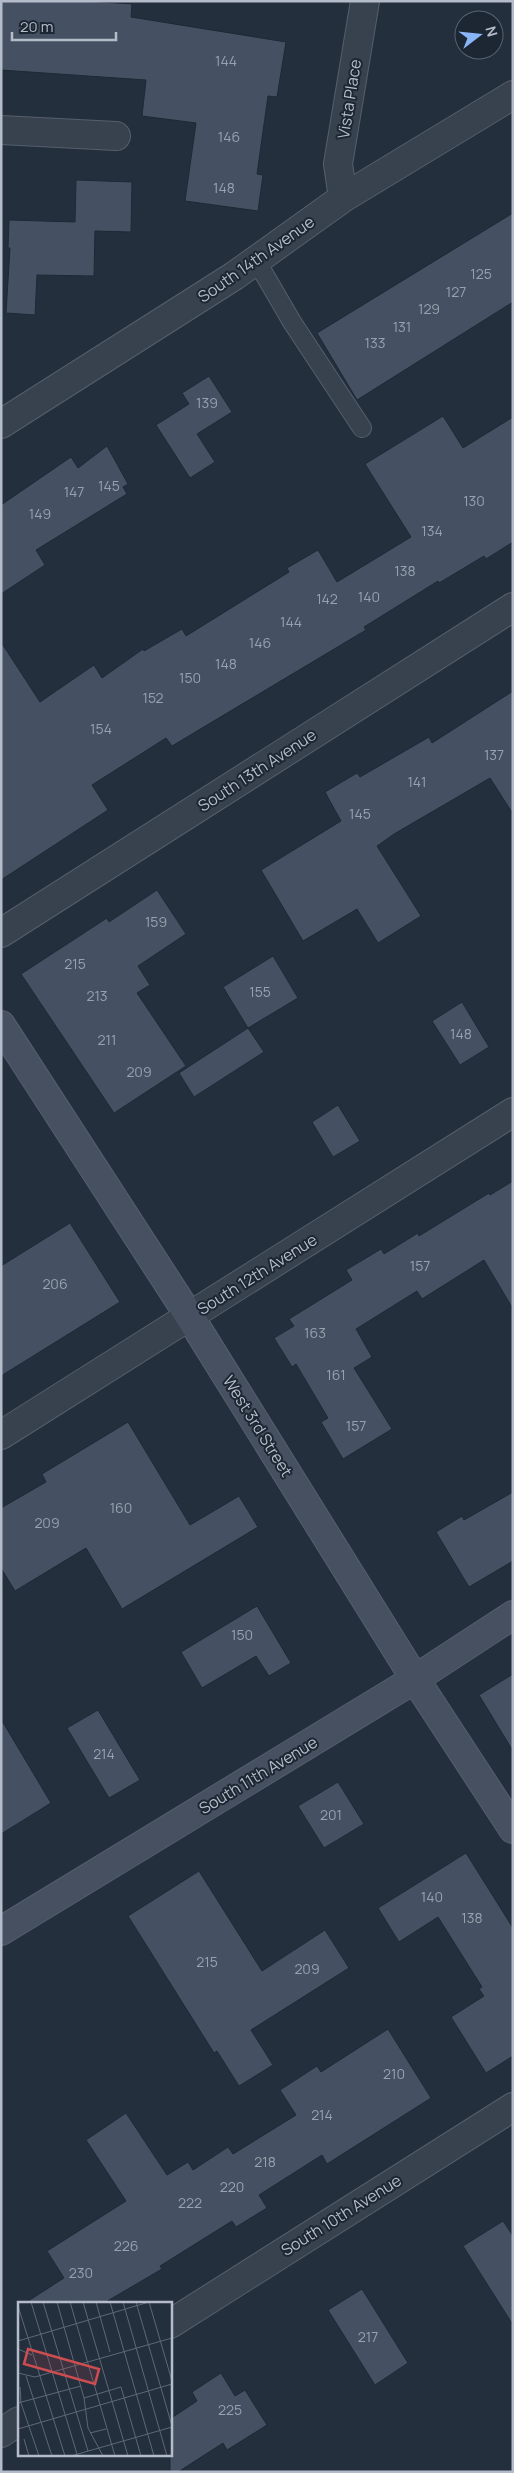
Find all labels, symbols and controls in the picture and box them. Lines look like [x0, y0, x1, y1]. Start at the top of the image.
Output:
scale bar [12, 10, 116, 42]
north arrow [454, 10, 504, 60]
text: 20 m [20, 16, 53, 37]
text: N [481, 24, 502, 39]
house number: 144 [215, 51, 237, 70]
street label: Vista Place [332, 58, 366, 140]
house number: 146 [218, 127, 240, 146]
house number: 148 [213, 178, 235, 197]
street label: South 14th Avenue [193, 211, 319, 307]
house number: 125 [470, 264, 492, 283]
house number: 127 [446, 282, 466, 301]
house number: 129 [418, 299, 440, 318]
house number: 131 [393, 317, 411, 336]
house number: 133 [365, 333, 385, 352]
house number: 139 [196, 393, 218, 412]
house number: 145 [98, 476, 120, 495]
house number: 147 [64, 482, 84, 501]
house number: 130 [463, 491, 485, 510]
house number: 149 [29, 504, 51, 523]
house number: 134 [421, 521, 443, 540]
house number: 138 [394, 561, 416, 580]
house number: 140 [358, 587, 380, 606]
house number: 142 [316, 589, 338, 608]
house number: 144 [280, 612, 302, 631]
house number: 146 [249, 633, 271, 652]
house number: 148 [215, 654, 237, 673]
house number: 150 [179, 668, 201, 687]
house number: 152 [142, 688, 164, 707]
house number: 154 [90, 719, 112, 738]
street label: South 13th Avenue [194, 723, 320, 817]
house number: 137 [484, 745, 504, 764]
house number: 141 [407, 772, 427, 791]
house number: 145 [349, 804, 371, 823]
house number: 159 [145, 912, 167, 931]
house number: 215 [64, 954, 86, 973]
house number: 155 [249, 982, 271, 1001]
house number: 213 [86, 986, 108, 1005]
house number: 148 [450, 1024, 472, 1043]
house number: 211 [98, 1030, 116, 1049]
house number: 209 [126, 1062, 152, 1081]
street label: South 12th Avenue [193, 1228, 321, 1320]
house number: 157 [410, 1256, 430, 1275]
house number: 206 [42, 1274, 68, 1293]
house number: 163 [304, 1323, 326, 1342]
house number: 161 [326, 1365, 346, 1384]
street label: West 3rd Street [218, 1371, 298, 1481]
house number: 157 [346, 1416, 366, 1435]
house number: 160 [110, 1498, 132, 1517]
house number: 209 [34, 1513, 60, 1532]
house number: 150 [231, 1625, 253, 1644]
street label: South 11th Avenue [195, 1731, 321, 1819]
house number: 214 [93, 1744, 115, 1763]
house number: 201 [320, 1805, 342, 1824]
house number: 140 [421, 1887, 443, 1906]
house number: 138 [461, 1908, 483, 1927]
house number: 215 [196, 1952, 218, 1971]
house number: 209 [294, 1959, 320, 1978]
house number: 210 [383, 2064, 405, 2083]
house number: 214 [311, 2105, 333, 2124]
house number: 218 [254, 2152, 276, 2171]
street label: South 10th Avenue [277, 2169, 405, 2261]
house number: 220 [220, 2177, 244, 2196]
house number: 222 [178, 2193, 202, 2212]
house number: 226 [114, 2236, 138, 2255]
house number: 230 [69, 2263, 93, 2282]
inset map [18, 2302, 171, 2456]
house number: 217 [358, 2327, 378, 2346]
house number: 225 [218, 2400, 242, 2419]

